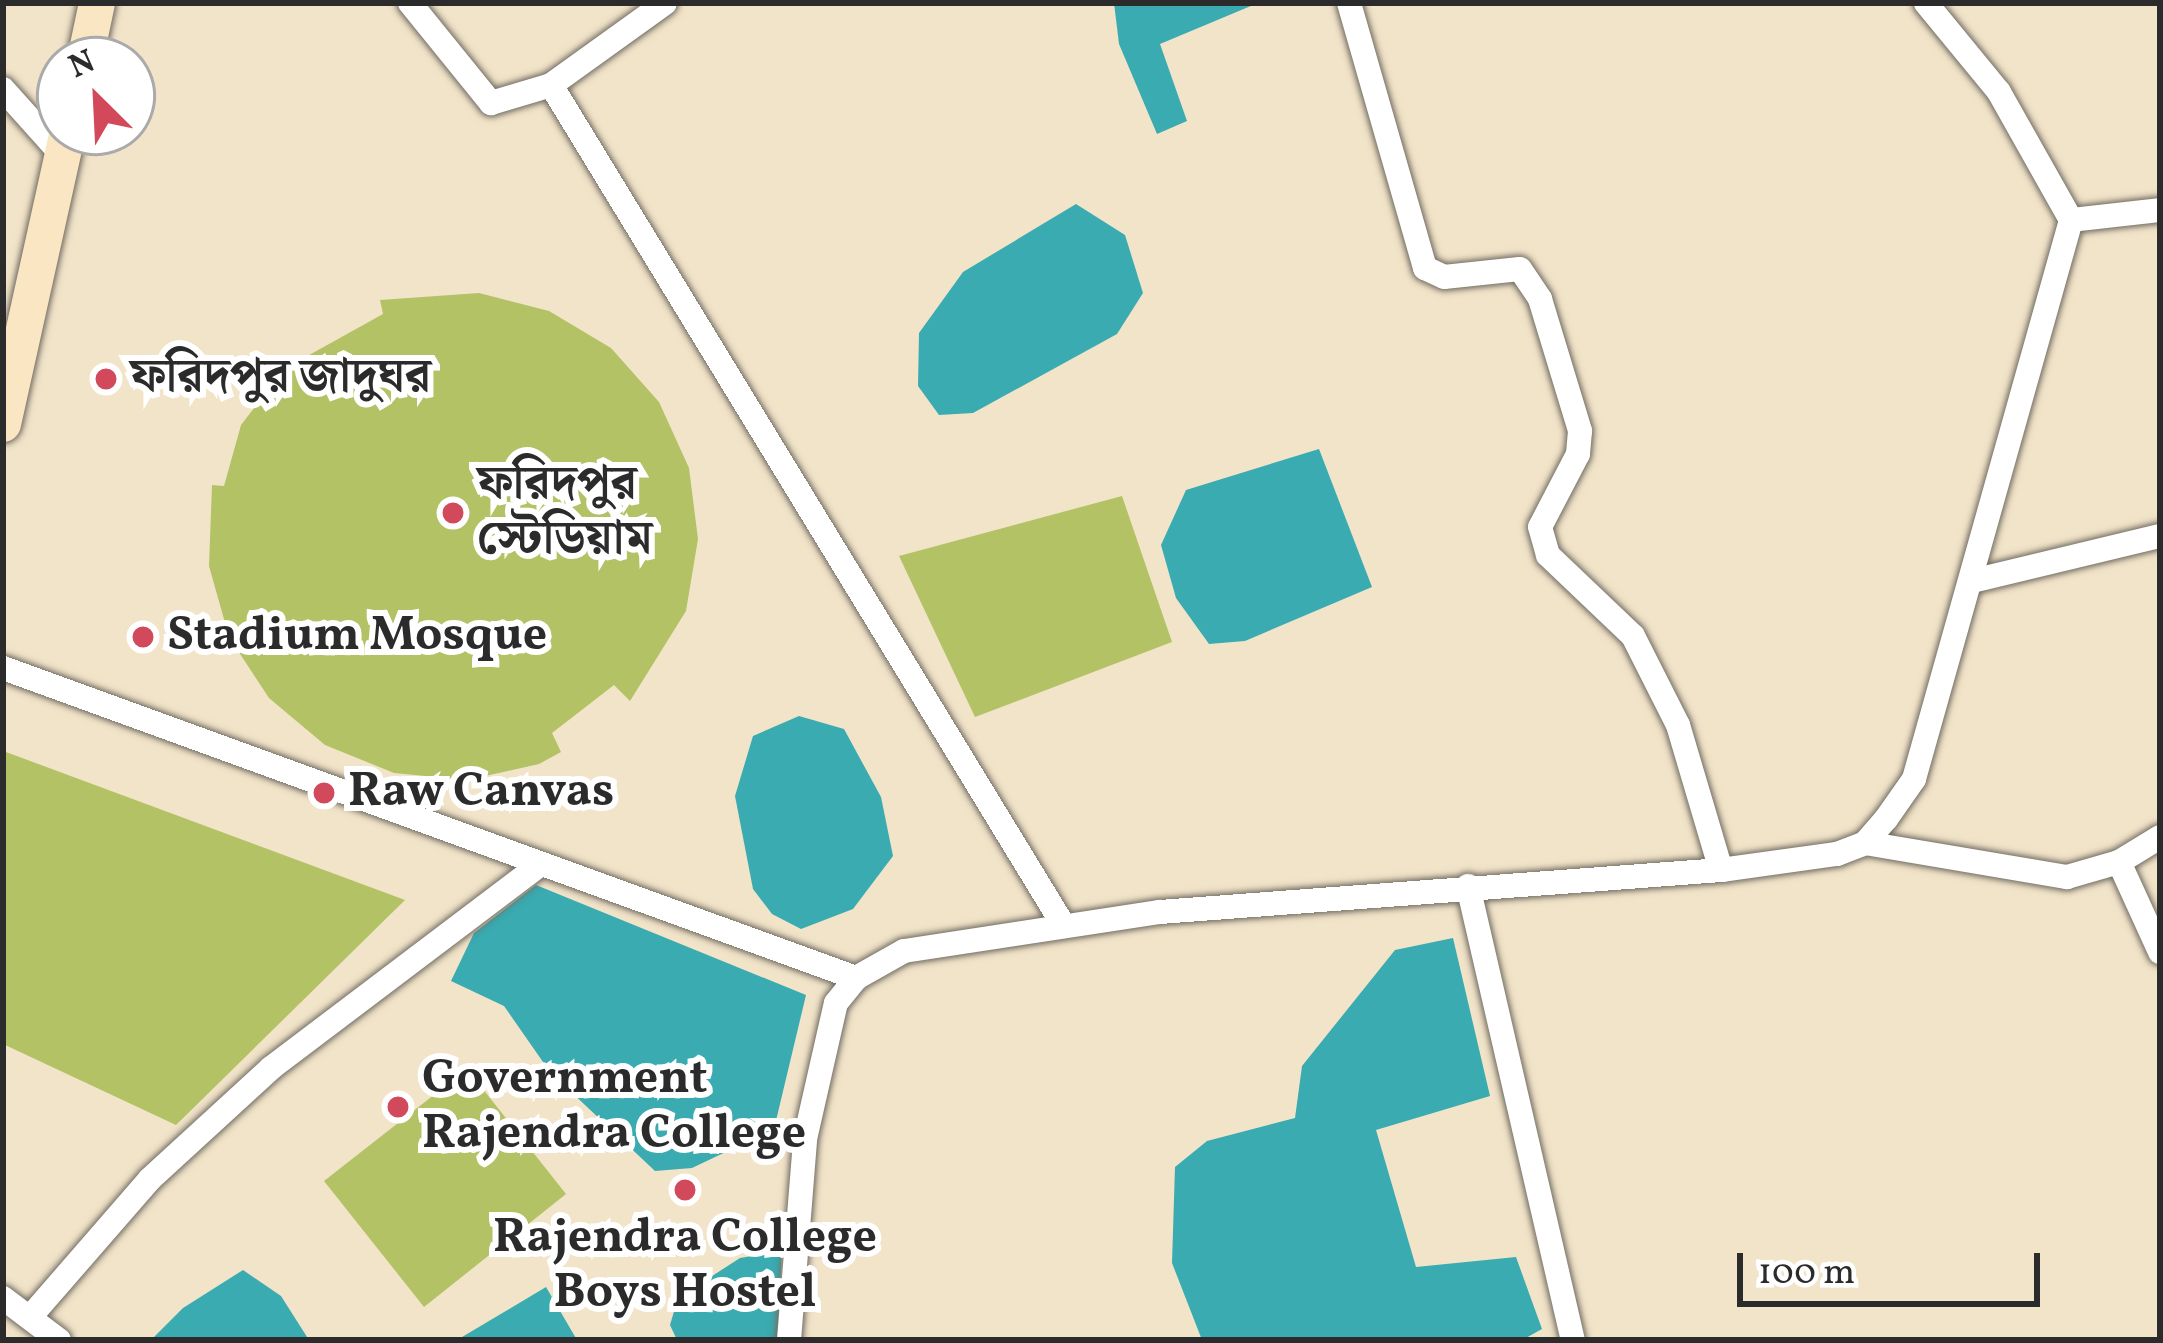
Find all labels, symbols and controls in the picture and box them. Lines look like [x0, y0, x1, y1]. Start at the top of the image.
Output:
north arrow [36, 36, 156, 156]
text: N [62, 40, 103, 92]
place label: ফরিদপুর জাদুঘর [130, 350, 431, 408]
marker: ফরিদপুর জাদুঘর [93, 366, 119, 392]
place label: ফরিদপুর স্টেডিয়াম [477, 456, 653, 569]
marker: ফরিদপুর স্টেডিয়াম [440, 500, 466, 526]
place label: Stadium Mosque [167, 608, 547, 666]
marker: Stadium Mosque [130, 624, 156, 650]
place label: Raw Canvas [348, 764, 615, 822]
marker: Raw Canvas [311, 780, 337, 806]
place label: Government Rajendra College [422, 1050, 806, 1163]
marker: Government Rajendra College [385, 1094, 411, 1120]
marker: Rajendra College Boys Hostel [672, 1177, 698, 1203]
place label: Rajendra College Boys Hostel [493, 1209, 877, 1322]
scale bar [1743, 1229, 2046, 1303]
text: 100 m [1758, 1249, 1855, 1299]

